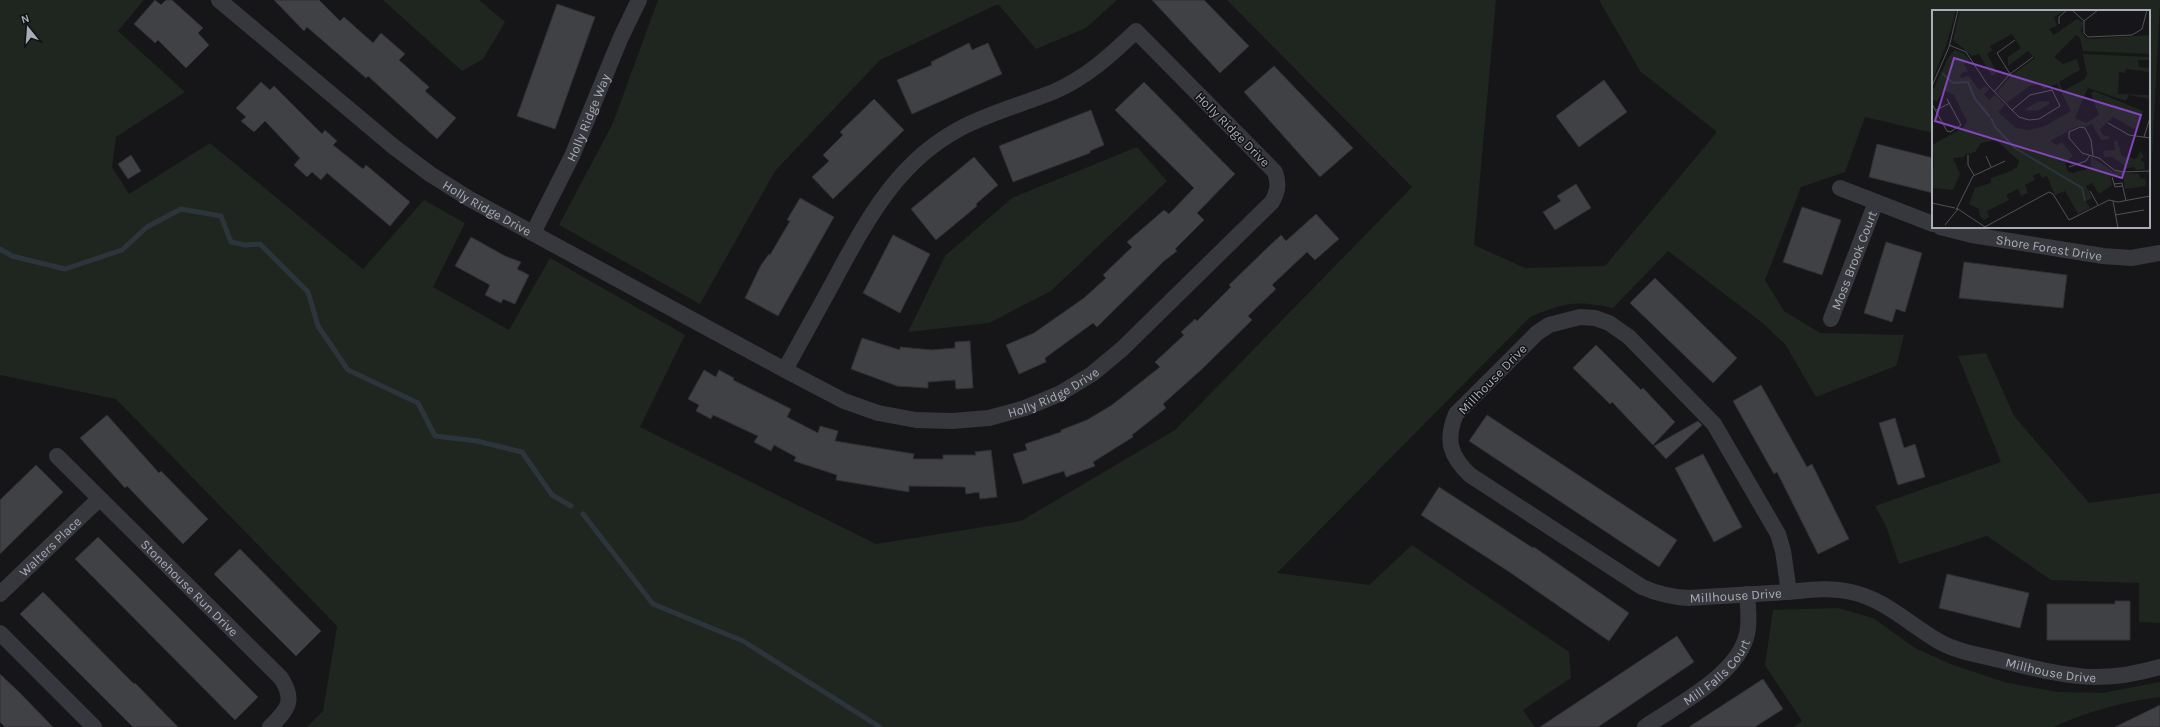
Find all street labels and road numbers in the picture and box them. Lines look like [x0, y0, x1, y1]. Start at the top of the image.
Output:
street label: Holly Ridge Way [563, 72, 613, 164]
street label: Holly Ridge Drive [1192, 89, 1273, 170]
street label: Holly Ridge Drive [440, 177, 534, 239]
street label: Moss Brook Court [1828, 209, 1880, 312]
street label: Shore Forest Drive [1995, 232, 2104, 264]
street label: Millhouse Drive [1455, 341, 1530, 418]
street label: Holly Ridge Drive [1006, 364, 1102, 420]
street label: Walters Place [16, 513, 84, 580]
street label: Stonehouse Run Drive [138, 537, 242, 640]
street label: Millhouse Drive [1689, 585, 1782, 606]
street label: Mill Falls Court [1680, 637, 1753, 709]
street label: Millhouse Drive [2004, 655, 2097, 685]

